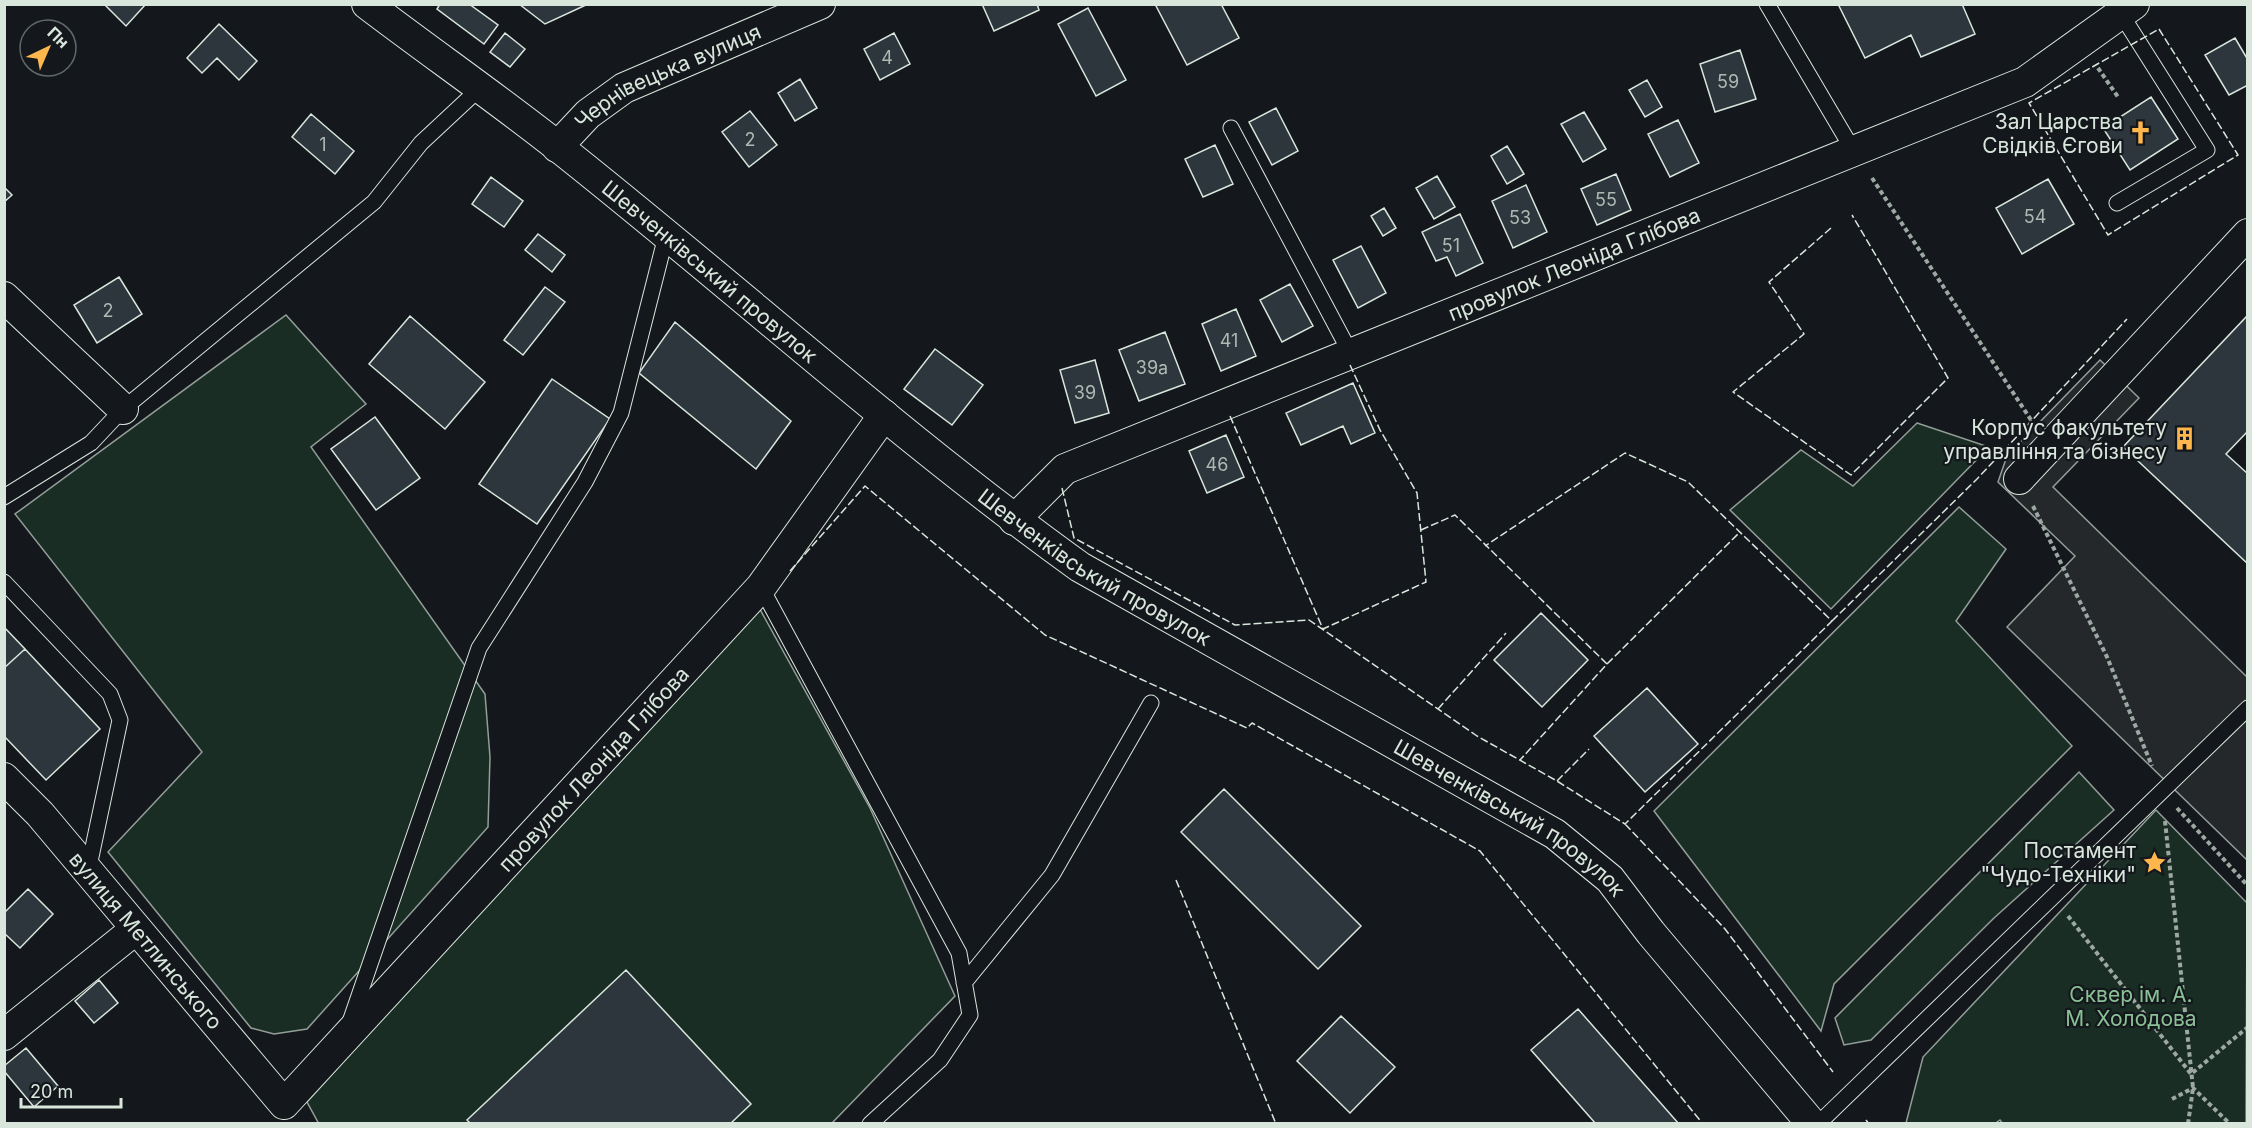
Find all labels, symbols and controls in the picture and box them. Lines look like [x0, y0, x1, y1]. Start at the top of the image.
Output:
north arrow [18, 18, 78, 78]
street label: Чернівецька вулиця [569, 18, 764, 133]
text: Пн [44, 22, 73, 52]
house number: 4 [881, 47, 893, 68]
house number: 59 [1717, 71, 1739, 92]
place label: Зал Царства Свідків Єгови [1982, 109, 2123, 158]
church icon: Зал Царства Свідків Єгови [2128, 120, 2154, 146]
house number: 2 [745, 129, 755, 150]
house number: 1 [319, 134, 327, 155]
street label: Шевченківський провулок [597, 175, 823, 368]
house number: 55 [1595, 189, 1617, 210]
street label: провулок Леоніда Глібова [1444, 202, 1704, 326]
house number: 54 [2024, 206, 2046, 227]
house number: 53 [1509, 207, 1531, 228]
house number: 51 [1442, 235, 1460, 256]
house number: 2 [103, 300, 113, 321]
house number: 41 [1220, 330, 1238, 351]
house number: 39а [1136, 357, 1168, 378]
house number: 39 [1074, 382, 1096, 403]
place label: Корпус факультету управління та бізнесу [1943, 415, 2167, 464]
building icon: Корпус факультету управління та бізнесу [2172, 426, 2198, 452]
house number: 46 [1206, 454, 1228, 475]
street label: Шевченківський провулок [973, 483, 1216, 651]
street label: провулок Леоніда Глібова [493, 661, 694, 876]
street label: Шевченківський провулок [1390, 734, 1631, 902]
place label: Постамент "Чудо-Техніки" [1980, 838, 2136, 887]
street label: вулиця Метлинського [65, 847, 228, 1034]
place icon: Постамент "Чудо-Техніки" [2141, 849, 2167, 875]
park label: Сквер ім. А. М. Холодова [2065, 982, 2197, 1031]
scale bar [21, 1071, 122, 1109]
text: 20 m [30, 1081, 73, 1102]

